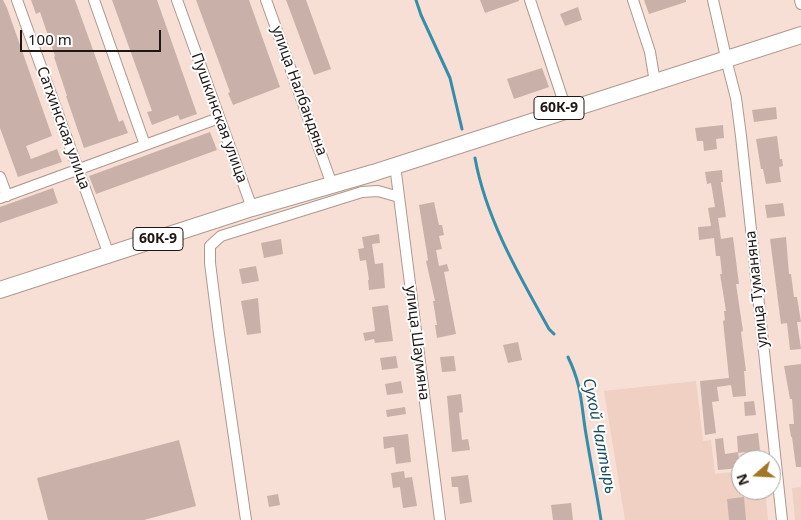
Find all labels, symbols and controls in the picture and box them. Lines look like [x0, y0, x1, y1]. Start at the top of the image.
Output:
scale bar [22, 20, 164, 52]
street label: улица Налбандяна [267, 24, 331, 158]
text: 100 m [28, 29, 72, 49]
street label: Пушкинская улица [187, 51, 251, 185]
street label: Сатхинская улица [32, 64, 94, 192]
road number: 60К-9 [534, 96, 584, 120]
road number: 60К-9 [133, 228, 183, 250]
street label: улица Туманяна [742, 230, 772, 348]
street label: улица Шаумяна [401, 285, 433, 401]
water label: Сухой Чалтырь [578, 377, 620, 495]
north arrow [731, 450, 781, 500]
text: N [731, 471, 753, 488]

